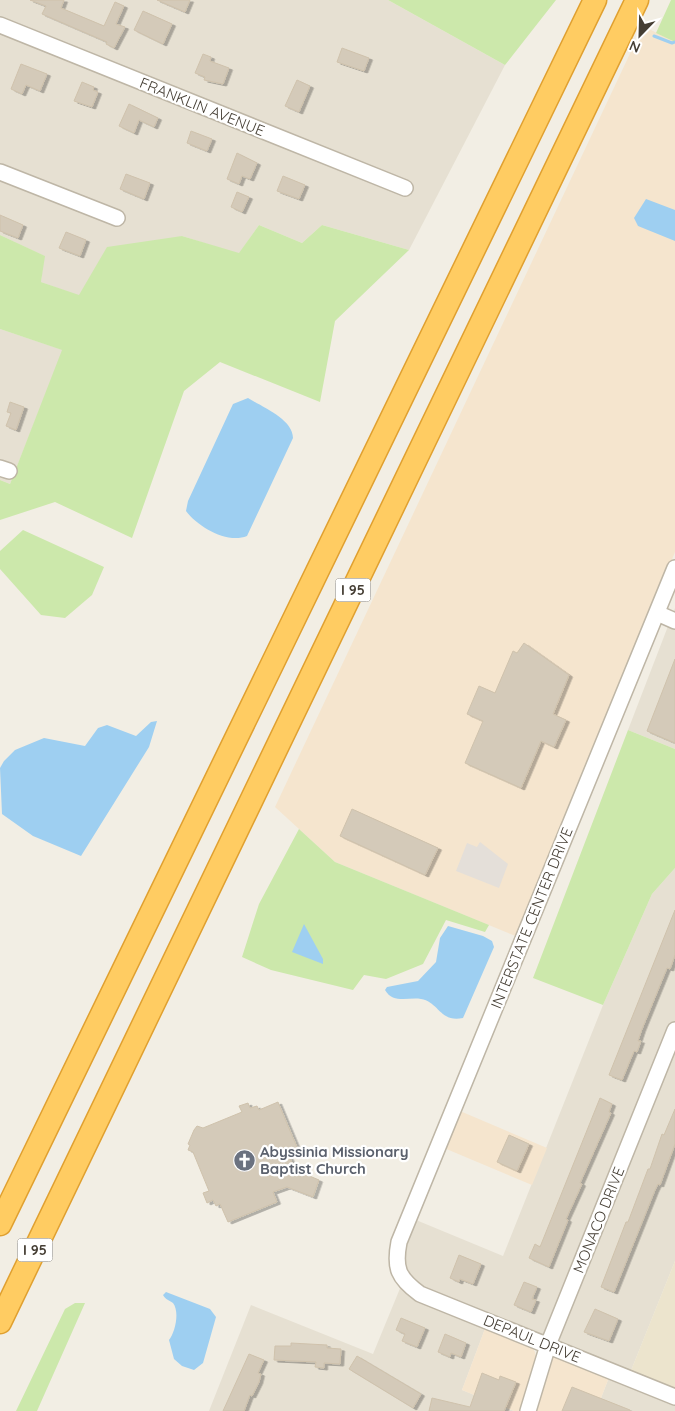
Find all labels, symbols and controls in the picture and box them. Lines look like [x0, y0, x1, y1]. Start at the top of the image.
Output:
north arrow [615, 10, 665, 60]
text: N [627, 37, 643, 57]
street label: FRANKLIN AVENUE [137, 73, 267, 140]
road number: I 95 [336, 578, 370, 602]
street label: INTERSTATE CENTER DRIVE [486, 824, 577, 1011]
place label: Abyssinia Missionary Baptist Church [260, 1142, 409, 1178]
church icon: Abyssinia Missionary Baptist Church [232, 1149, 256, 1173]
street label: MONACO DRIVE [569, 1164, 628, 1276]
road number: I 95 [18, 1238, 52, 1262]
street label: DEPAUL DRIVE [481, 1310, 584, 1367]

